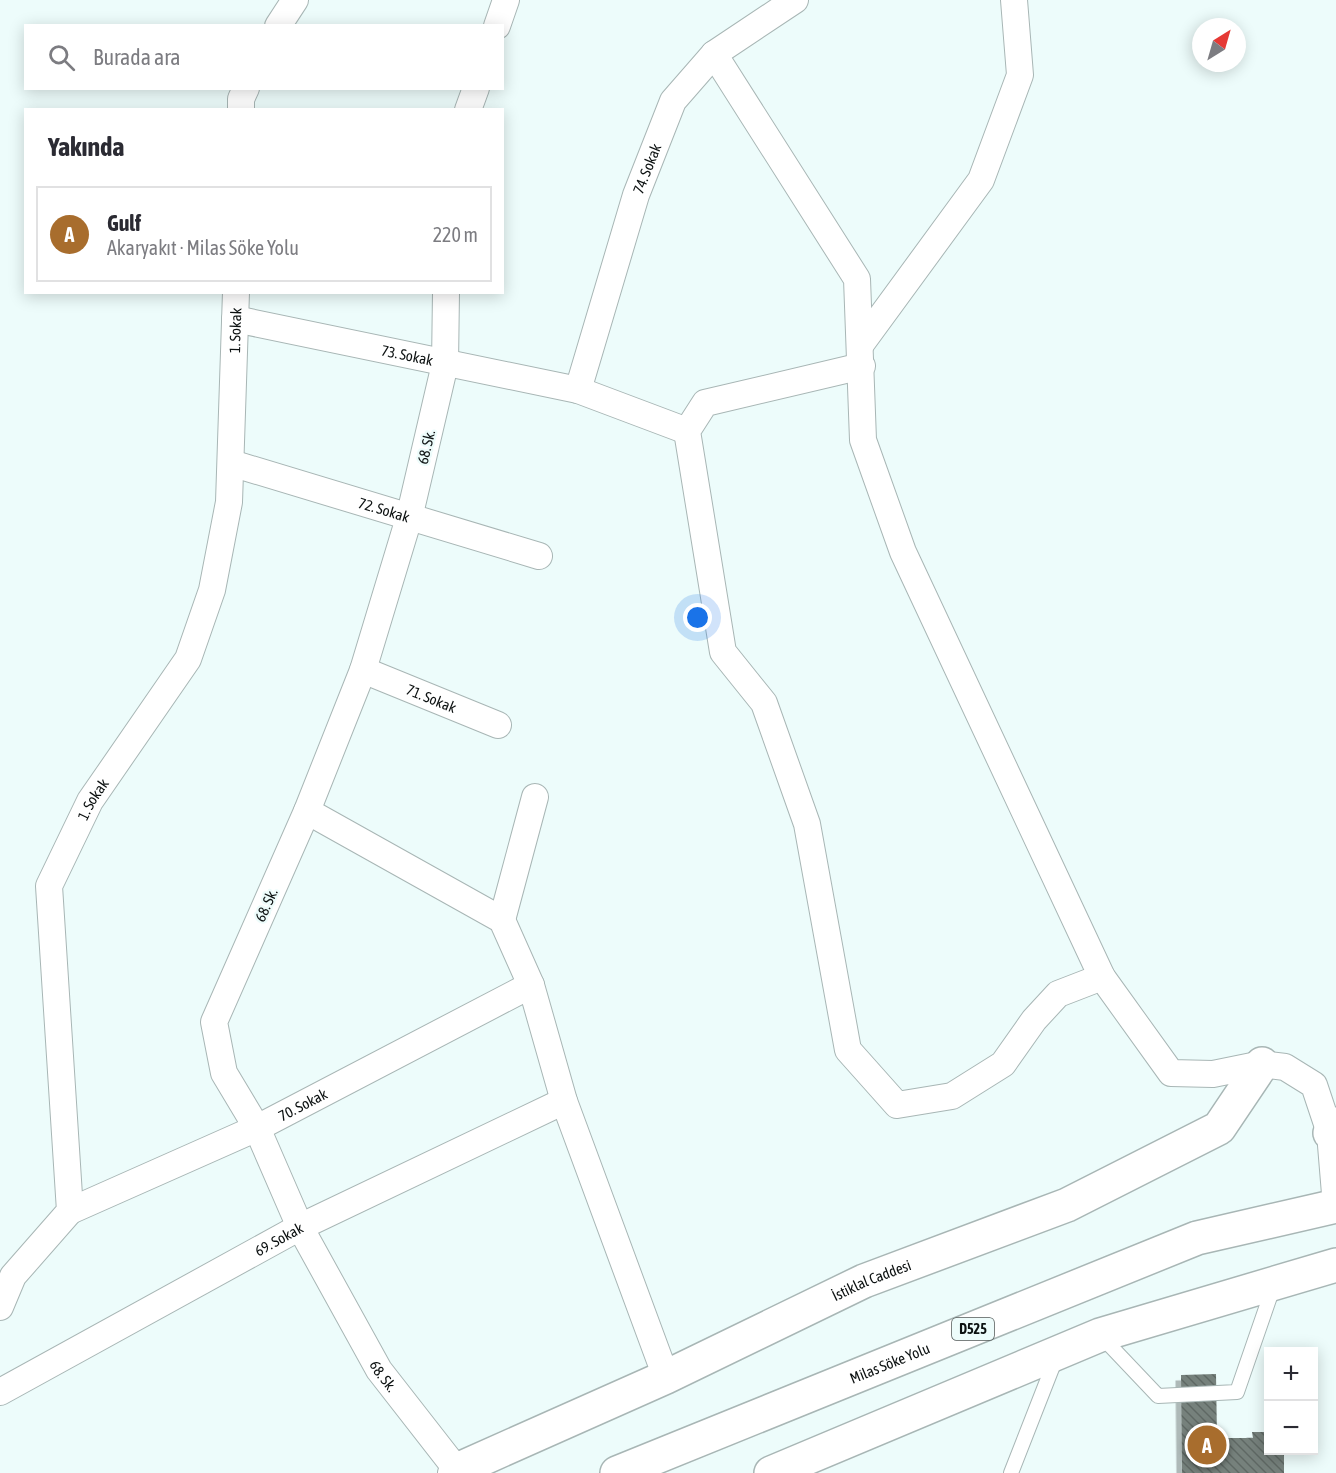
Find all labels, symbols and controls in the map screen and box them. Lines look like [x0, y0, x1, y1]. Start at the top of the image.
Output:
north arrow [1192, 18, 1246, 72]
search box [24, 24, 504, 90]
icon: search [45, 41, 78, 74]
text: Burada ara [93, 44, 181, 70]
text: Yakında [48, 132, 124, 162]
street label: 74. Sokak [629, 141, 664, 196]
text: Gulf [107, 210, 141, 236]
text: A [65, 223, 74, 246]
text: 220 m [433, 223, 478, 246]
text: Akaryakıt · Milas Söke Yolu [107, 236, 299, 259]
street label: 1. Sokak [225, 307, 244, 353]
street label: 73. Sokak [380, 341, 435, 368]
street label: 68. Sk. [414, 428, 438, 466]
street label: 72. Sokak [357, 494, 412, 525]
your location [683, 603, 712, 632]
street label: 71. Sokak [404, 680, 459, 716]
street label: 1. Sokak [74, 775, 112, 823]
street label: 68. Sk. [251, 886, 281, 924]
street label: 70. Sokak [275, 1084, 330, 1124]
street label: 69. Sokak [252, 1218, 306, 1259]
street label: İstiklal Caddesi [829, 1256, 913, 1304]
road number: D525 [952, 1318, 994, 1340]
street label: Milas Söke Yolu [847, 1339, 932, 1386]
map controls [1264, 1347, 1318, 1455]
button: + [1264, 1347, 1318, 1401]
street label: 68. Sk. [367, 1357, 401, 1395]
button: − [1264, 1401, 1318, 1455]
pin: A [1188, 1422, 1226, 1468]

